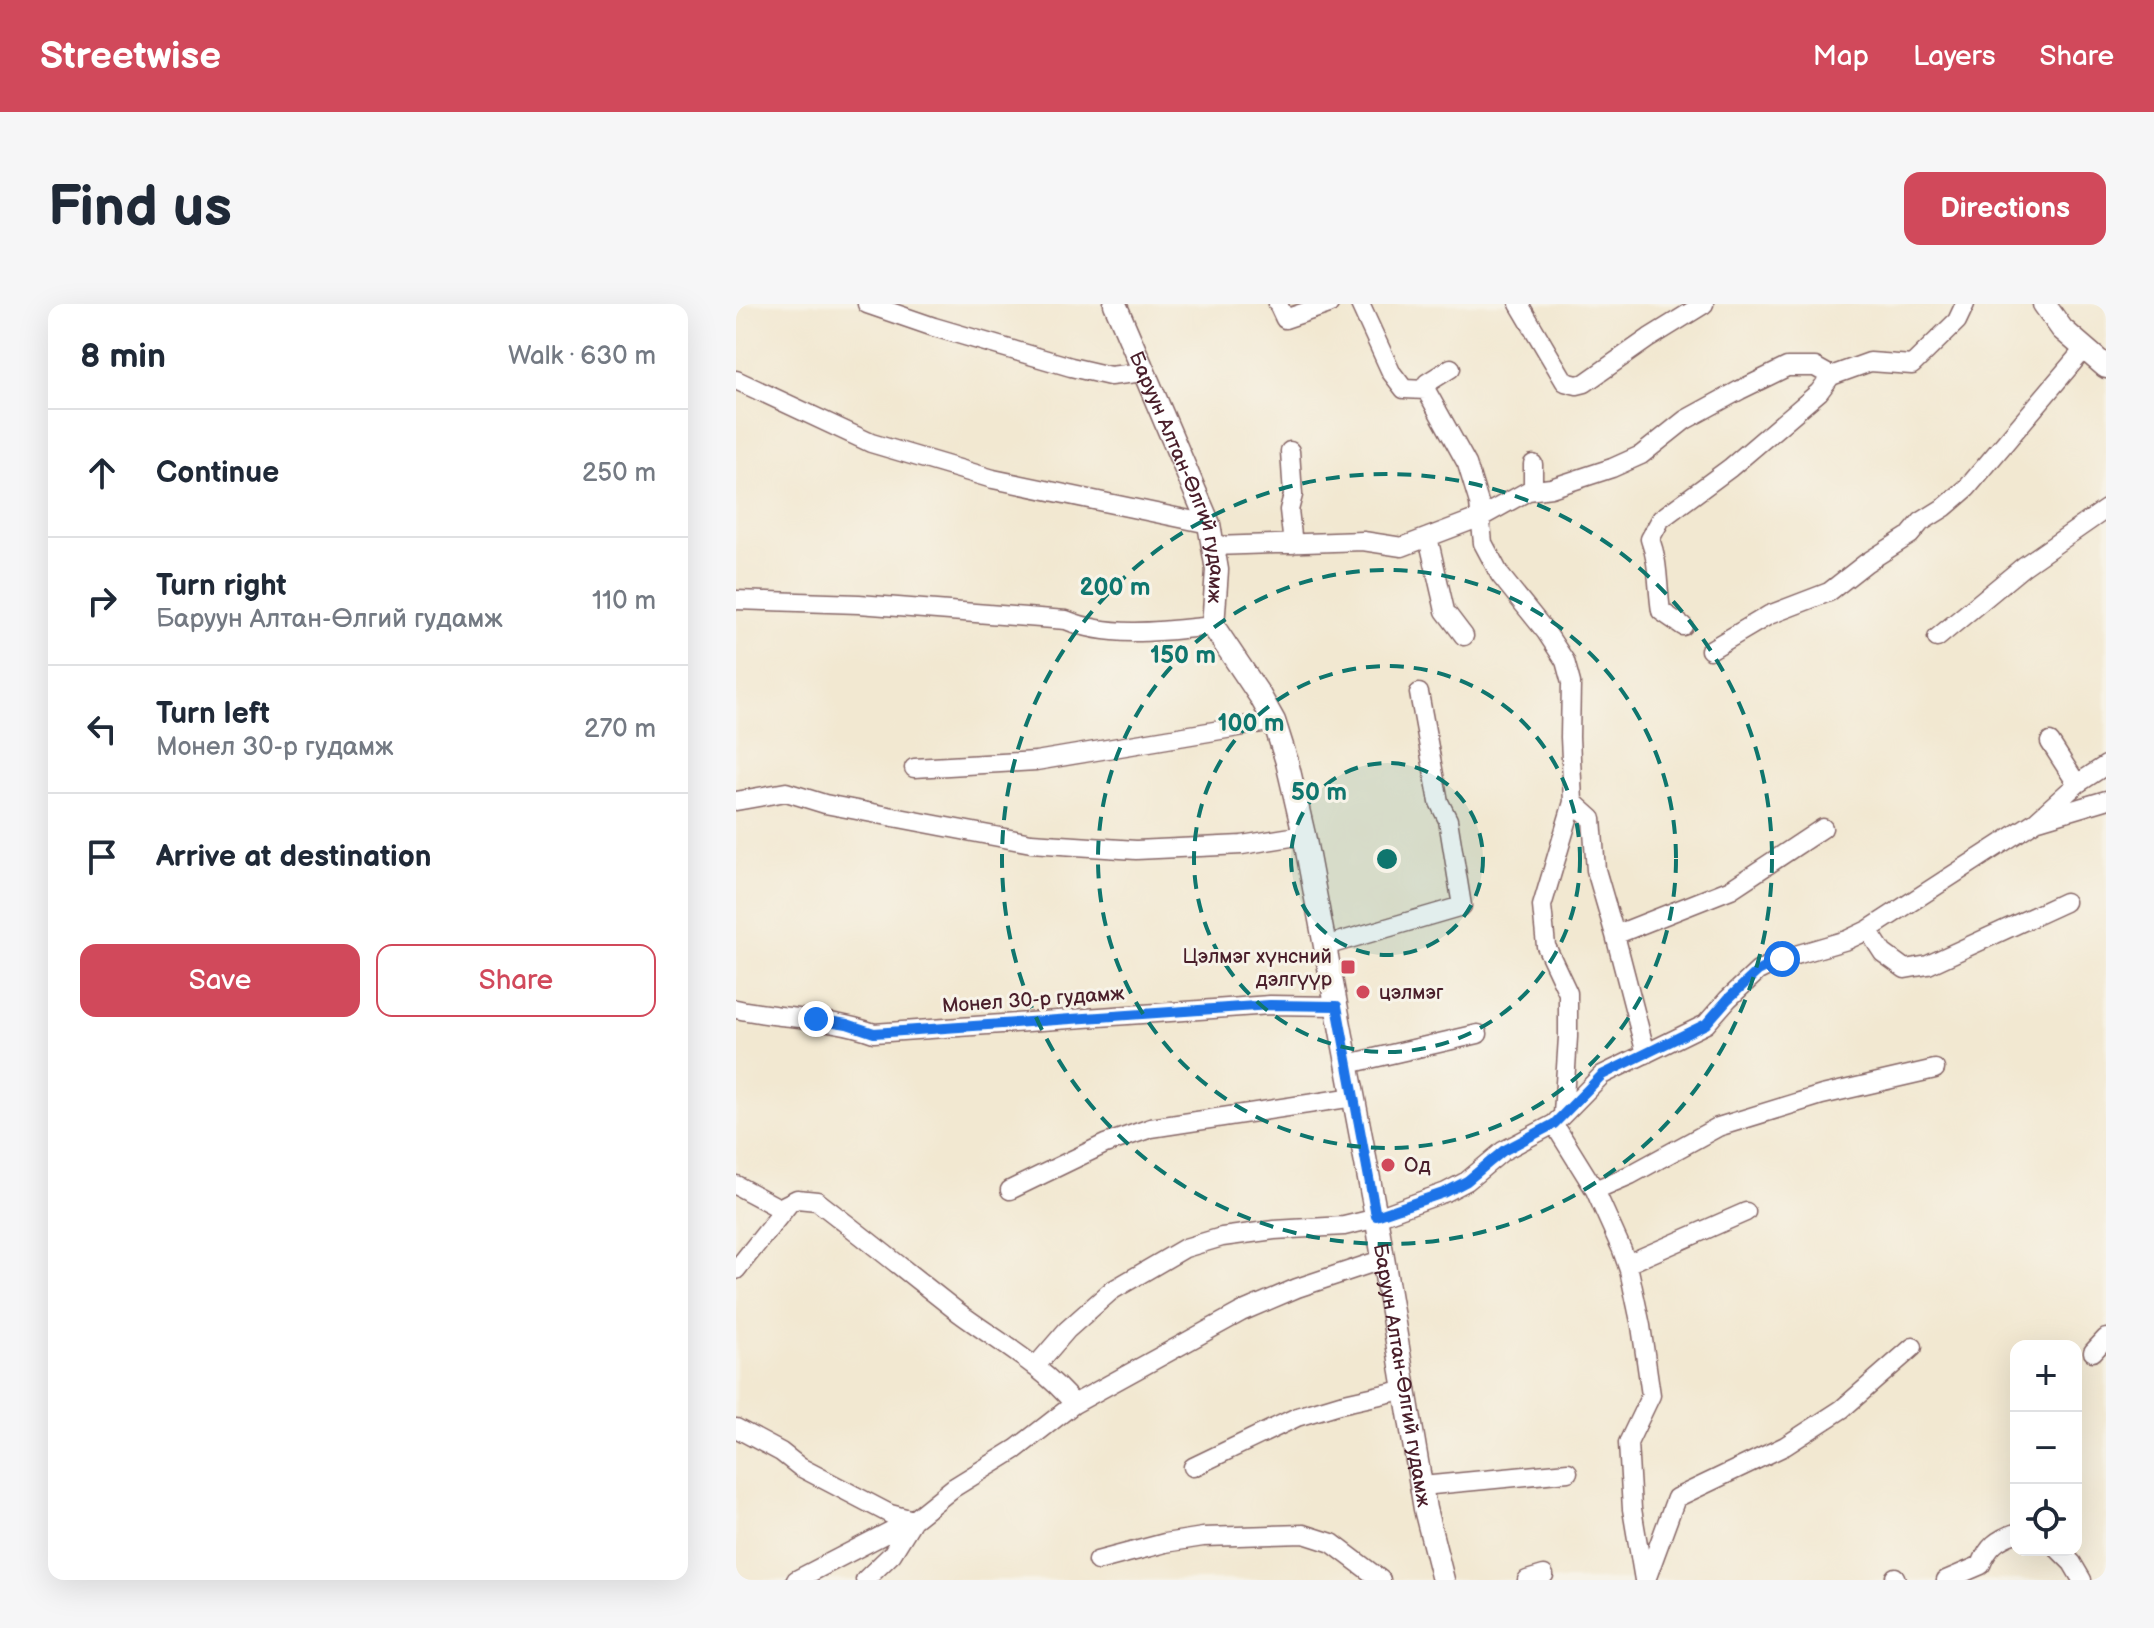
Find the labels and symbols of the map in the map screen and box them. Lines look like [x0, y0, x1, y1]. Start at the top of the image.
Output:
street label: Баруун Алтан-Өлгий гудамж [1124, 348, 1228, 604]
text: 200 m [1080, 573, 1150, 602]
text: 150 m [1150, 641, 1216, 670]
text: 100 m [1218, 709, 1284, 738]
text: 50 m [1291, 778, 1347, 807]
centre of rings [1373, 845, 1401, 873]
route start [1764, 941, 1800, 977]
place label: Цэлмэг хүнсний дэлгүүр [1183, 945, 1333, 992]
marker: Цэлмэг хүнсний дэлгүүр [1339, 958, 1357, 976]
place label: цэлмэг [1379, 981, 1444, 1005]
street label: Монел 30-р гудамж [941, 982, 1125, 1018]
marker: цэлмэг [1354, 983, 1372, 1001]
route end [798, 1001, 834, 1037]
place label: Од [1404, 1154, 1431, 1178]
marker: Од [1379, 1156, 1397, 1174]
street label: Баруун Алтан-Өлгий гудамж [1368, 1242, 1435, 1509]

